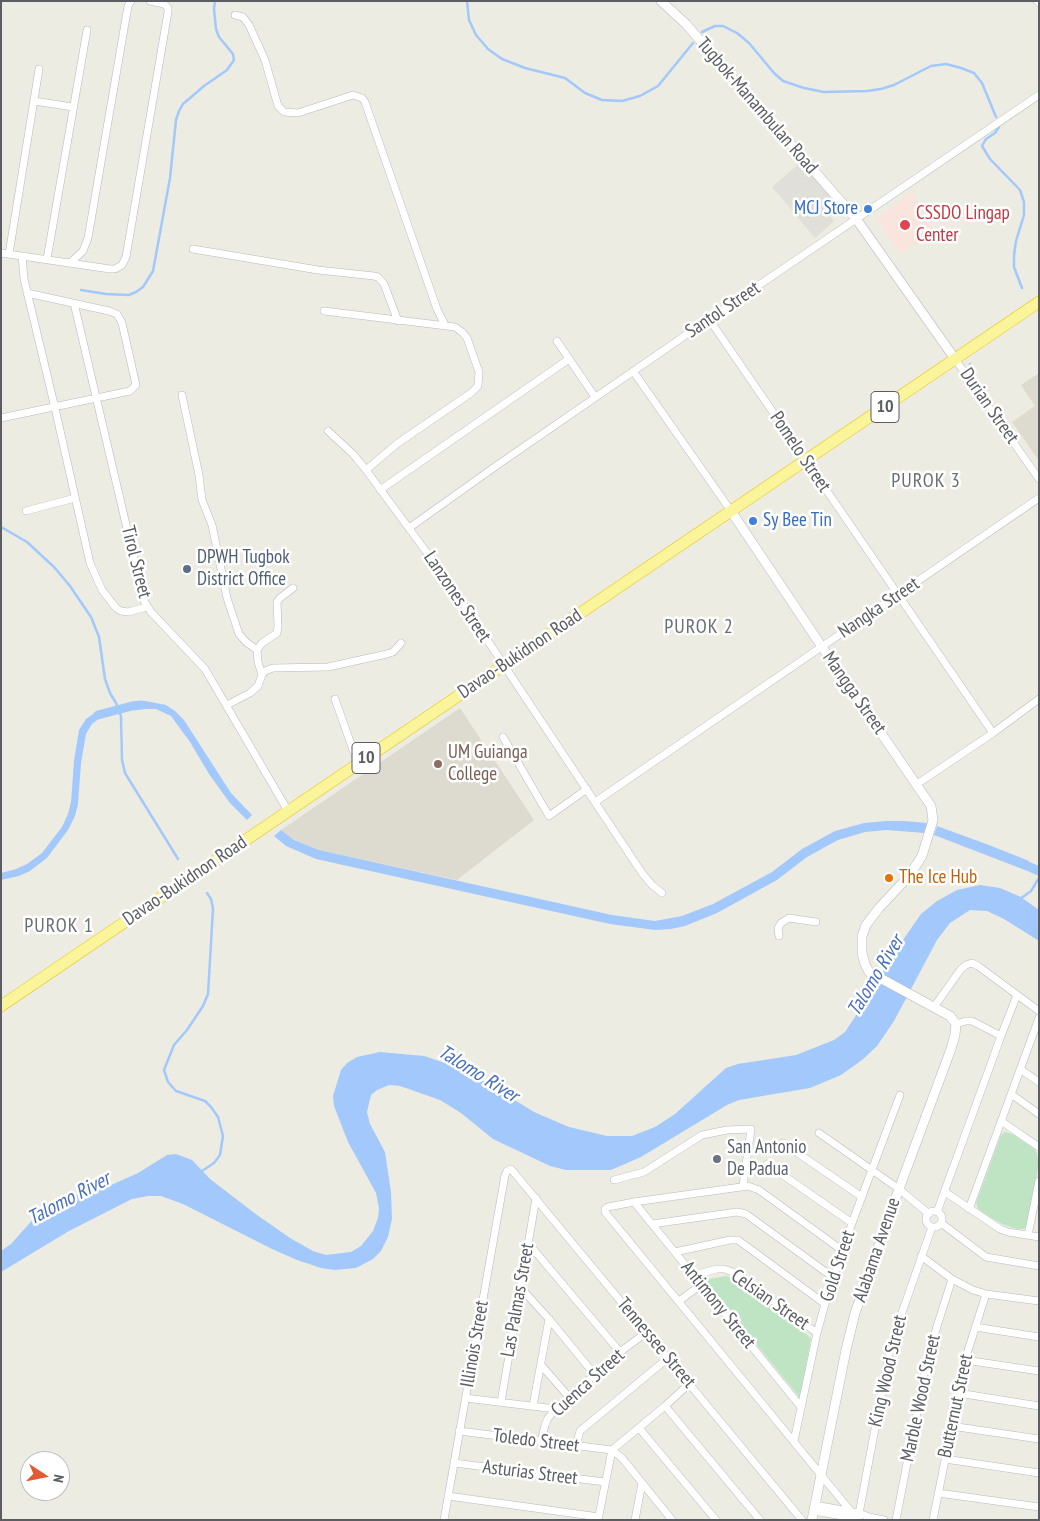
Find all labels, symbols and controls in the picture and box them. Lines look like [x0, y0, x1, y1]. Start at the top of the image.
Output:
street label: Tugbok-Manambulan Road [692, 33, 822, 179]
place label: MCJ Store [794, 198, 858, 220]
marker: MCJ Store [862, 203, 874, 215]
place label: CSSDO Lingap Center [916, 203, 1010, 247]
marker: CSSDO Lingap Center [898, 218, 912, 232]
street label: Santol Street [681, 277, 765, 343]
street label: Durian Street [955, 364, 1023, 448]
road number: 10 [871, 392, 899, 422]
street label: Pomelo Street [765, 407, 835, 497]
district label: PUROK 3 [890, 469, 962, 493]
place label: Sy Bee Tin [763, 510, 832, 532]
marker: Sy Bee Tin [747, 515, 759, 527]
street label: Tirol Street [116, 523, 156, 601]
place label: DPWH Tugbok District Office [197, 547, 290, 591]
street label: Lanzones Street [418, 547, 496, 647]
marker: DPWH Tugbok District Office [181, 563, 193, 575]
street label: Nangka Street [834, 573, 924, 643]
street label: Davao-Bukidnon Road [454, 604, 586, 704]
district label: PUROK 2 [663, 615, 735, 639]
street label: Mangga Street [817, 647, 891, 739]
road number: 10 [352, 742, 380, 774]
place label: UM Guianga College [448, 742, 527, 786]
marker: UM Guianga College [432, 758, 444, 770]
street label: Davao-Bukidnon Road [119, 831, 251, 931]
place label: The Ice Hub [899, 867, 977, 889]
marker: The Ice Hub [883, 872, 895, 884]
district label: PUROK 1 [23, 914, 95, 938]
water label: Talomo River [843, 931, 909, 1021]
water label: Talomo River [434, 1040, 522, 1108]
place label: San Antonio De Padua [727, 1137, 806, 1181]
marker: San Antonio De Padua [711, 1153, 723, 1165]
water label: Talomo River [24, 1167, 114, 1231]
street label: Alabama Avenue [848, 1195, 906, 1305]
street label: Gold Street [816, 1227, 860, 1305]
street label: Las Palmas Street [497, 1241, 539, 1359]
street label: Antimony Street [676, 1257, 760, 1353]
street label: Celsian Street [726, 1265, 814, 1335]
street label: Tennessee Street [612, 1293, 700, 1393]
street label: Illinois Street [456, 1299, 494, 1389]
street label: King Wood Street [864, 1313, 912, 1429]
street label: Marble Wood Street [896, 1332, 946, 1464]
street label: Cuenca Street [547, 1344, 629, 1422]
street label: Butternut Street [934, 1352, 978, 1460]
street label: Toledo Street [492, 1424, 580, 1458]
north arrow [20, 1451, 70, 1501]
street label: Asturias Street [481, 1456, 579, 1490]
text: N [49, 1473, 68, 1484]

